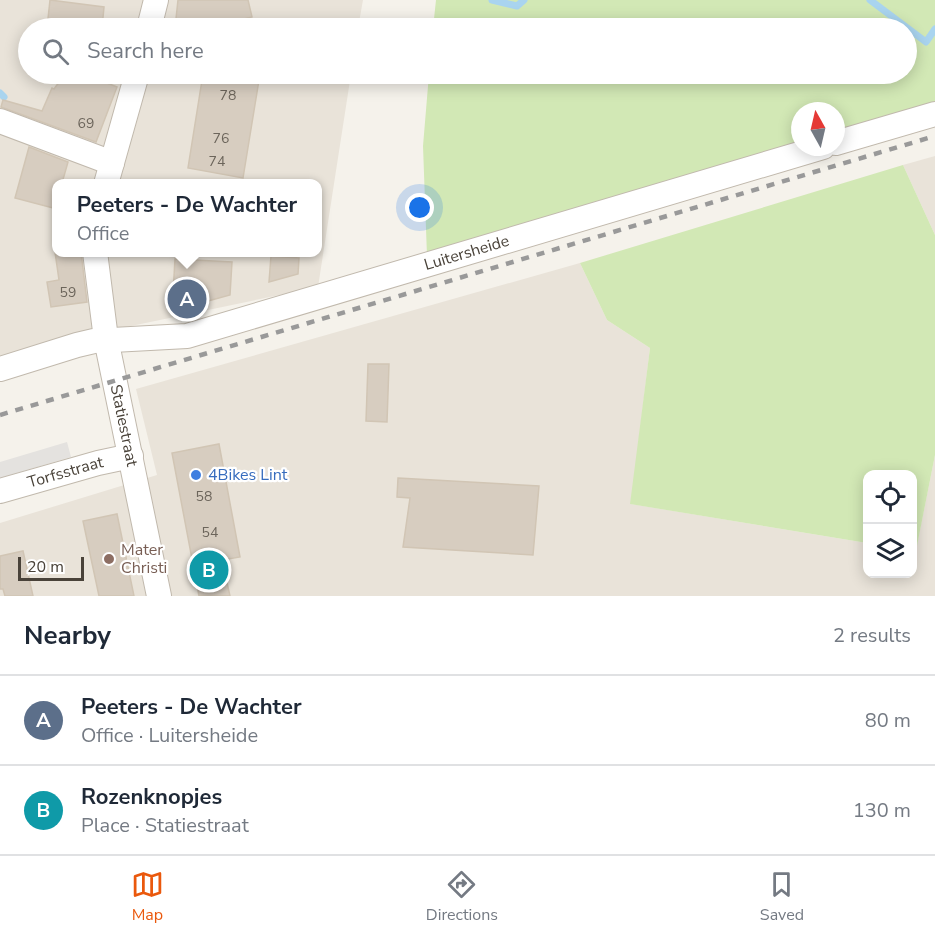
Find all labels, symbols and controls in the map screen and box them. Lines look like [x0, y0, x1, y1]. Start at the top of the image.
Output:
search box [18, 18, 917, 84]
icon: search [39, 35, 72, 68]
text: Search here [87, 36, 204, 66]
house number: 78 [220, 86, 236, 105]
north arrow [791, 102, 845, 156]
house number: 69 [78, 114, 94, 133]
house number: 76 [213, 129, 229, 148]
house number: 74 [209, 152, 225, 171]
popup [52, 179, 322, 257]
text: Peeters - De Wachter [77, 190, 297, 220]
your location [405, 193, 434, 222]
text: Office [77, 220, 129, 247]
street label: Luitersheide [421, 230, 512, 276]
pin: A [168, 276, 207, 322]
house number: 59 [60, 283, 76, 302]
street label: Statiestraat [105, 383, 143, 469]
street label: Torfsstraat [25, 451, 106, 494]
place label: 4Bikes Lint [208, 464, 288, 486]
marker: 4Bikes Lint [189, 468, 203, 482]
map controls [863, 470, 917, 578]
button: locate [863, 470, 917, 524]
house number: 58 [196, 487, 212, 506]
house number: 54 [202, 523, 218, 542]
button: layers [863, 524, 917, 578]
place label: Mater Christi [121, 539, 167, 579]
pin: B [190, 548, 228, 592]
marker: Mater Christi [102, 552, 116, 566]
scale bar [18, 554, 84, 582]
text: 20 m [27, 556, 64, 578]
text: Nearby [24, 618, 111, 653]
text: 2 results [833, 622, 911, 649]
text: Peeters - De Wachter [81, 692, 302, 722]
text: A [36, 707, 51, 734]
text: 80 m [865, 707, 911, 734]
text: Office · Luitersheide [81, 722, 258, 749]
text: Rozenknopjes [81, 782, 222, 812]
text: B [37, 797, 50, 824]
text: 130 m [853, 797, 911, 824]
text: Place · Statiestraat [81, 812, 249, 839]
tab: Map [131, 868, 164, 926]
tab: Directions [426, 868, 498, 926]
tab: Saved [760, 868, 804, 926]

